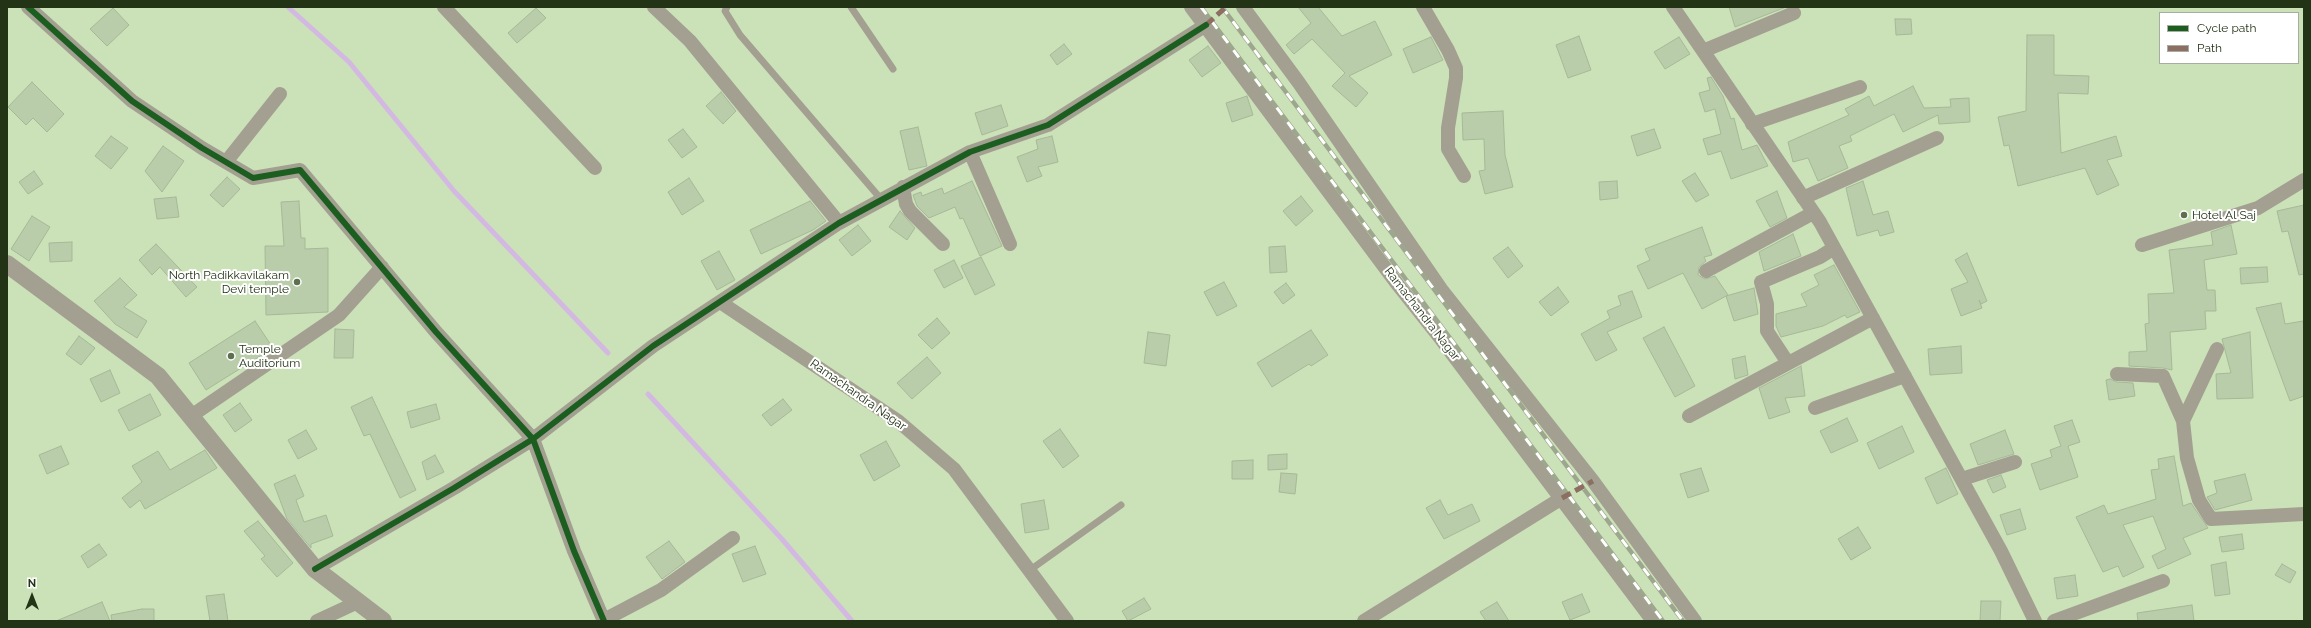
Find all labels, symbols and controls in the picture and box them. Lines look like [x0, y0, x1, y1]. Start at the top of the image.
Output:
legend [2159, 12, 2299, 64]
text: Cycle path [2197, 21, 2256, 35]
text: Path [2197, 41, 2222, 55]
place label: Hotel Al Saj [2192, 208, 2256, 222]
marker: Hotel Al Saj [2179, 210, 2189, 220]
street label: Ramachandra Nagar [1381, 265, 1463, 363]
place label: North Padikkavilakam Devi temple [169, 268, 289, 296]
marker: North Padikkavilakam Devi temple [292, 277, 302, 287]
place label: Temple Auditorium [239, 342, 300, 370]
marker: Temple Auditorium [226, 351, 236, 361]
street label: Ramachandra Nagar [807, 356, 909, 434]
north arrow [12, 576, 52, 616]
text: N [28, 577, 36, 590]

